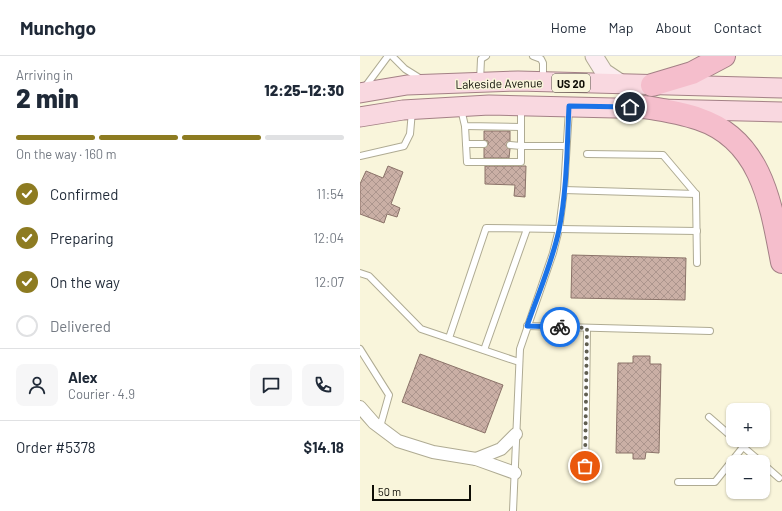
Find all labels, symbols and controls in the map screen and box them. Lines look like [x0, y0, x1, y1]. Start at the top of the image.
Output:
text: Munchgo [20, 16, 96, 39]
text: Home [551, 19, 587, 36]
text: Map [609, 19, 633, 36]
text: About [655, 19, 692, 36]
text: Contact [714, 19, 762, 36]
text: Arriving in [16, 67, 73, 83]
road number: US 20 [552, 74, 590, 92]
street label: Lakeside Avenue [455, 75, 543, 91]
text: 12:25–12:30 [264, 81, 344, 99]
text: 2 min [16, 82, 79, 113]
pin [613, 90, 647, 124]
icon: home [619, 96, 641, 118]
text: On the way · 160 m [16, 146, 117, 162]
icon: check [16, 183, 38, 205]
text: Confirmed [50, 185, 118, 203]
text: 11:54 [317, 186, 344, 202]
icon: check [16, 227, 38, 249]
text: Preparing [50, 229, 114, 247]
text: 12:04 [314, 230, 344, 246]
icon: check [16, 271, 38, 293]
text: On the way [50, 273, 120, 291]
text: 12:07 [315, 274, 344, 290]
courier [540, 307, 580, 347]
icon: bike [549, 316, 571, 338]
text: Delivered [50, 317, 111, 335]
button: person [16, 364, 58, 406]
button: chat [250, 364, 292, 406]
button: phone [302, 364, 344, 406]
text: Alex [68, 368, 98, 386]
text: Courier · 4.9 [68, 386, 135, 402]
map controls [726, 403, 770, 499]
button: + [726, 403, 770, 447]
text: Order #5378 [16, 438, 96, 456]
text: $14.18 [304, 438, 344, 456]
pin [568, 449, 602, 483]
icon: bag [574, 455, 596, 477]
button: − [726, 455, 770, 499]
scale bar [372, 483, 471, 502]
text: 50 m [378, 485, 401, 498]

